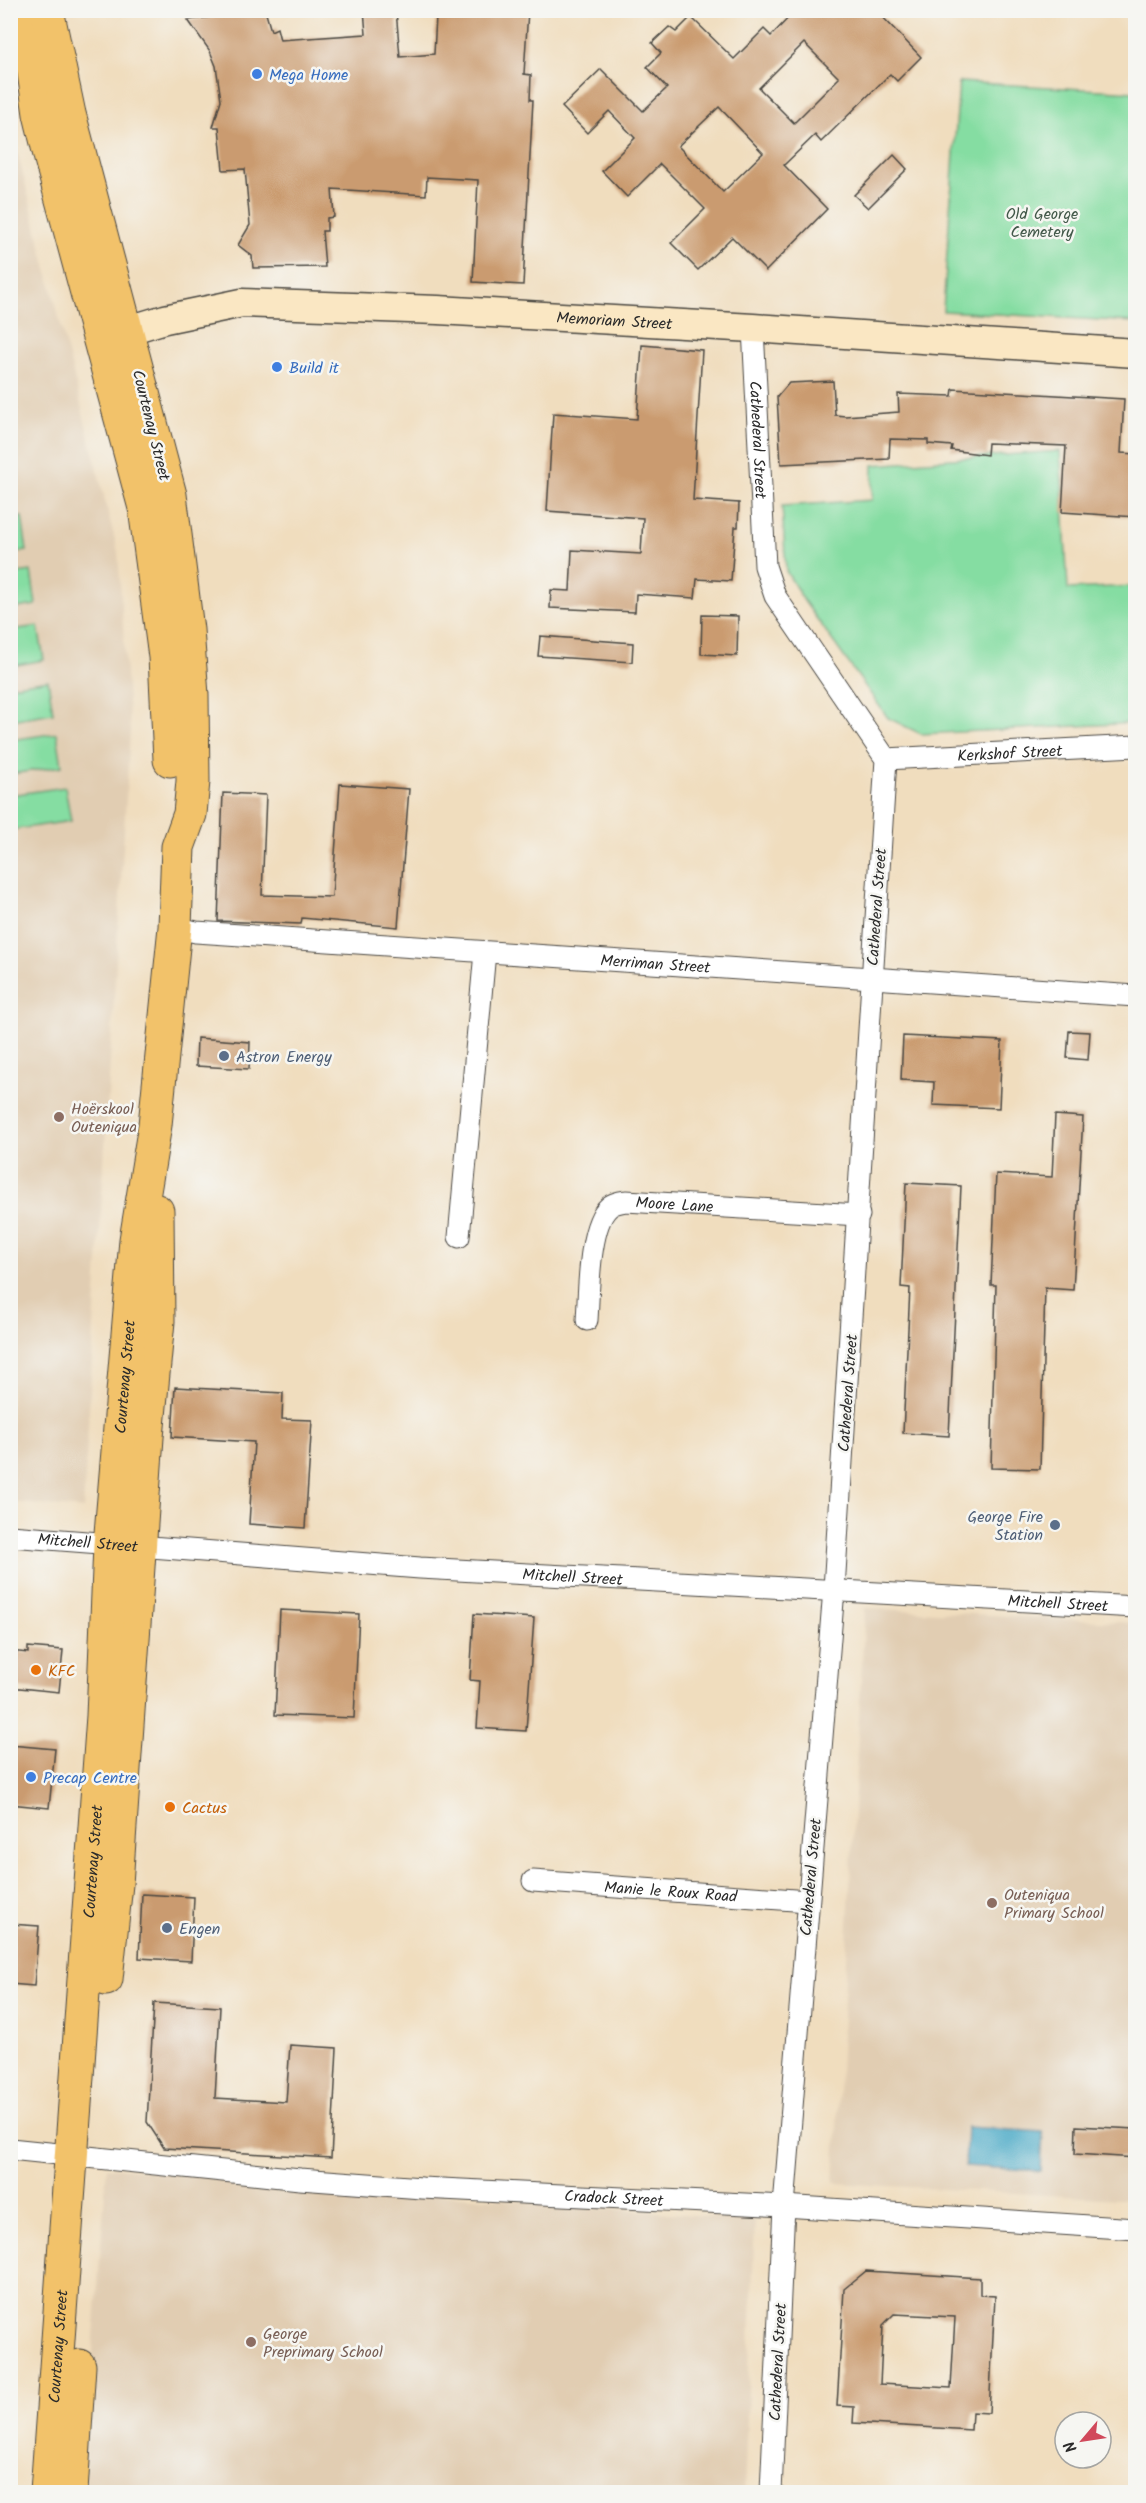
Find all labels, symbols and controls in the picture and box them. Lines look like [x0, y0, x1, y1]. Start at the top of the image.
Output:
place label: Mega Home [269, 63, 348, 88]
marker: Mega Home [250, 67, 264, 81]
park label: Old George Cemetery [1006, 202, 1078, 245]
street label: Memoriam Street [555, 306, 674, 337]
place label: Build it [289, 356, 340, 381]
marker: Build it [270, 360, 284, 374]
street label: Courtenay Street [125, 367, 177, 484]
street label: Cathederal Street [742, 380, 773, 500]
street label: Kerkshof Street [957, 739, 1064, 769]
street label: Cathederal Street [861, 847, 894, 967]
street label: Merriman Street [599, 949, 712, 981]
place label: Astron Energy [236, 1045, 332, 1070]
marker: Astron Energy [217, 1049, 231, 1063]
place label: Hoërskool Outeniqua [71, 1097, 137, 1140]
marker: Hoërskool Outeniqua [52, 1110, 66, 1124]
street label: Moore Lane [635, 1191, 714, 1220]
street label: Courtenay Street [109, 1318, 143, 1435]
street label: Cathederal Street [832, 1333, 865, 1453]
place label: George Fire Station [968, 1505, 1043, 1548]
marker: George Fire Station [1048, 1518, 1062, 1532]
street label: Mitchell Street [37, 1527, 139, 1560]
street label: Mitchell Street [522, 1563, 624, 1593]
street label: Mitchell Street [1007, 1589, 1109, 1619]
place label: KFC [48, 1659, 75, 1684]
marker: KFC [29, 1663, 43, 1677]
place label: Precap Centre [43, 1766, 137, 1791]
marker: Precap Centre [24, 1770, 38, 1784]
place label: Cactus [182, 1796, 227, 1821]
marker: Cactus [163, 1800, 177, 1814]
street label: Courtenay Street [77, 1803, 111, 1919]
street label: Cathederal Street [794, 1816, 829, 1937]
street label: Manie le Roux Road [603, 1875, 739, 1910]
place label: Outeniqua Primary School [1004, 1883, 1104, 1926]
marker: Outeniqua Primary School [985, 1896, 999, 1910]
place label: Engen [179, 1917, 220, 1942]
marker: Engen [160, 1921, 174, 1935]
street label: Cradock Street [564, 2184, 665, 2214]
street label: Courtenay Street [42, 2288, 76, 2404]
street label: Cathederal Street [763, 2302, 794, 2422]
place label: George Preprimary School [263, 2322, 383, 2365]
marker: George Preprimary School [244, 2335, 258, 2349]
north arrow [1053, 2410, 1113, 2470]
text: N [1058, 2436, 1085, 2457]

